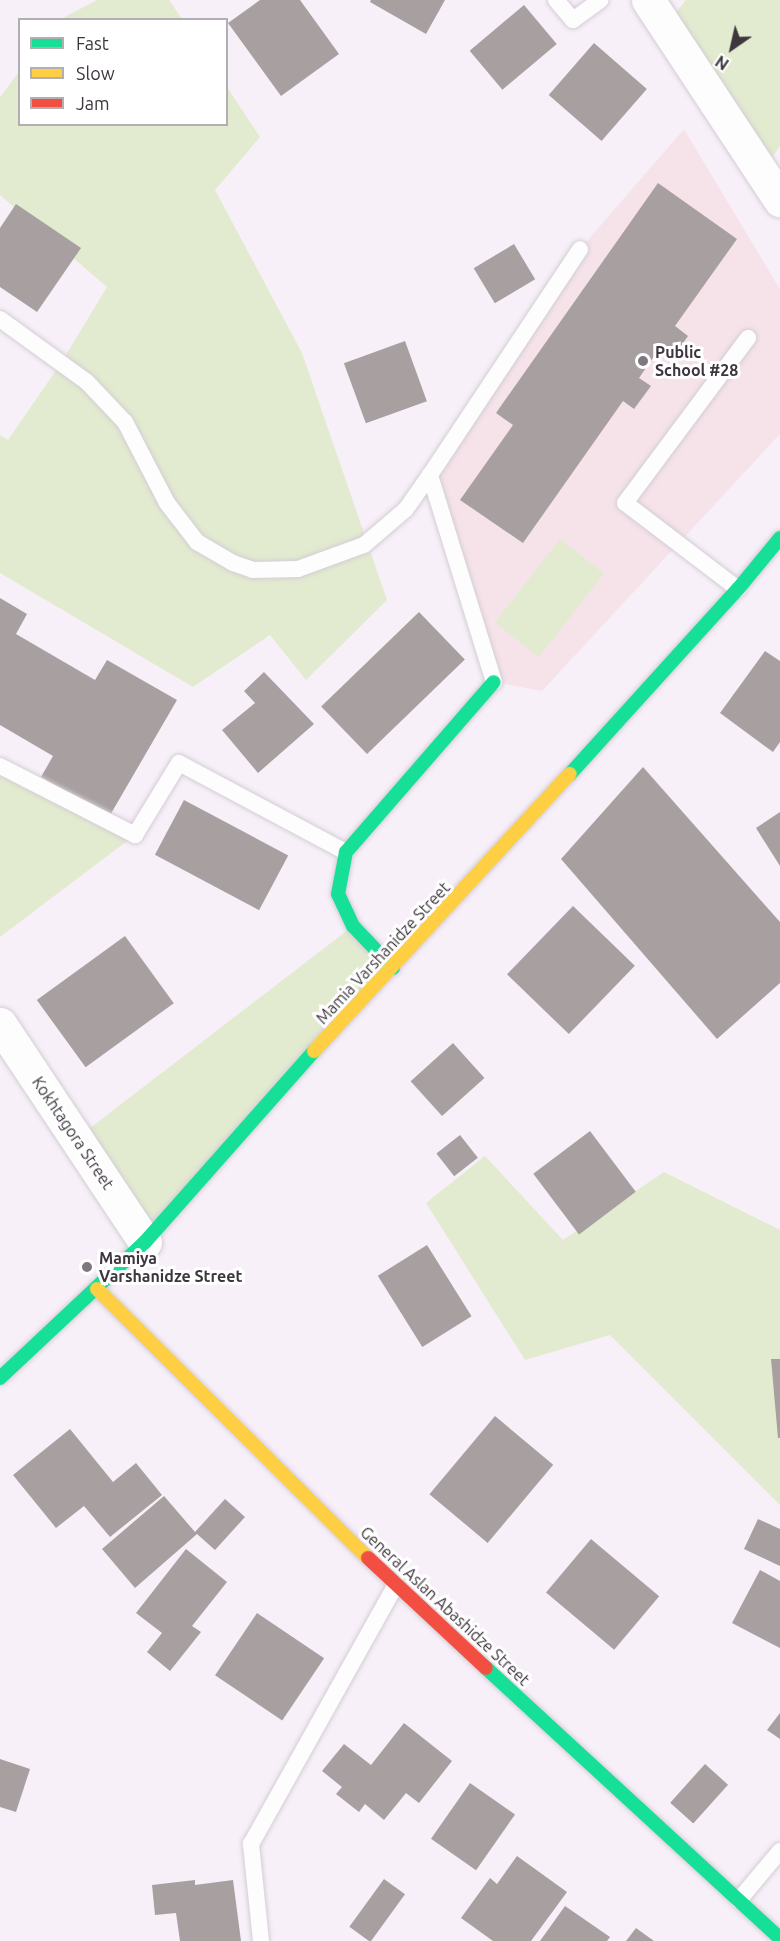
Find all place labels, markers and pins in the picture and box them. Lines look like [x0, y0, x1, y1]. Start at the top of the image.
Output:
place label: Public School #28 [655, 342, 738, 380]
marker: Public School #28 [636, 354, 650, 368]
place label: Mamiya Varshanidze Street [99, 1248, 242, 1286]
marker: Mamiya Varshanidze Street [80, 1260, 94, 1274]

